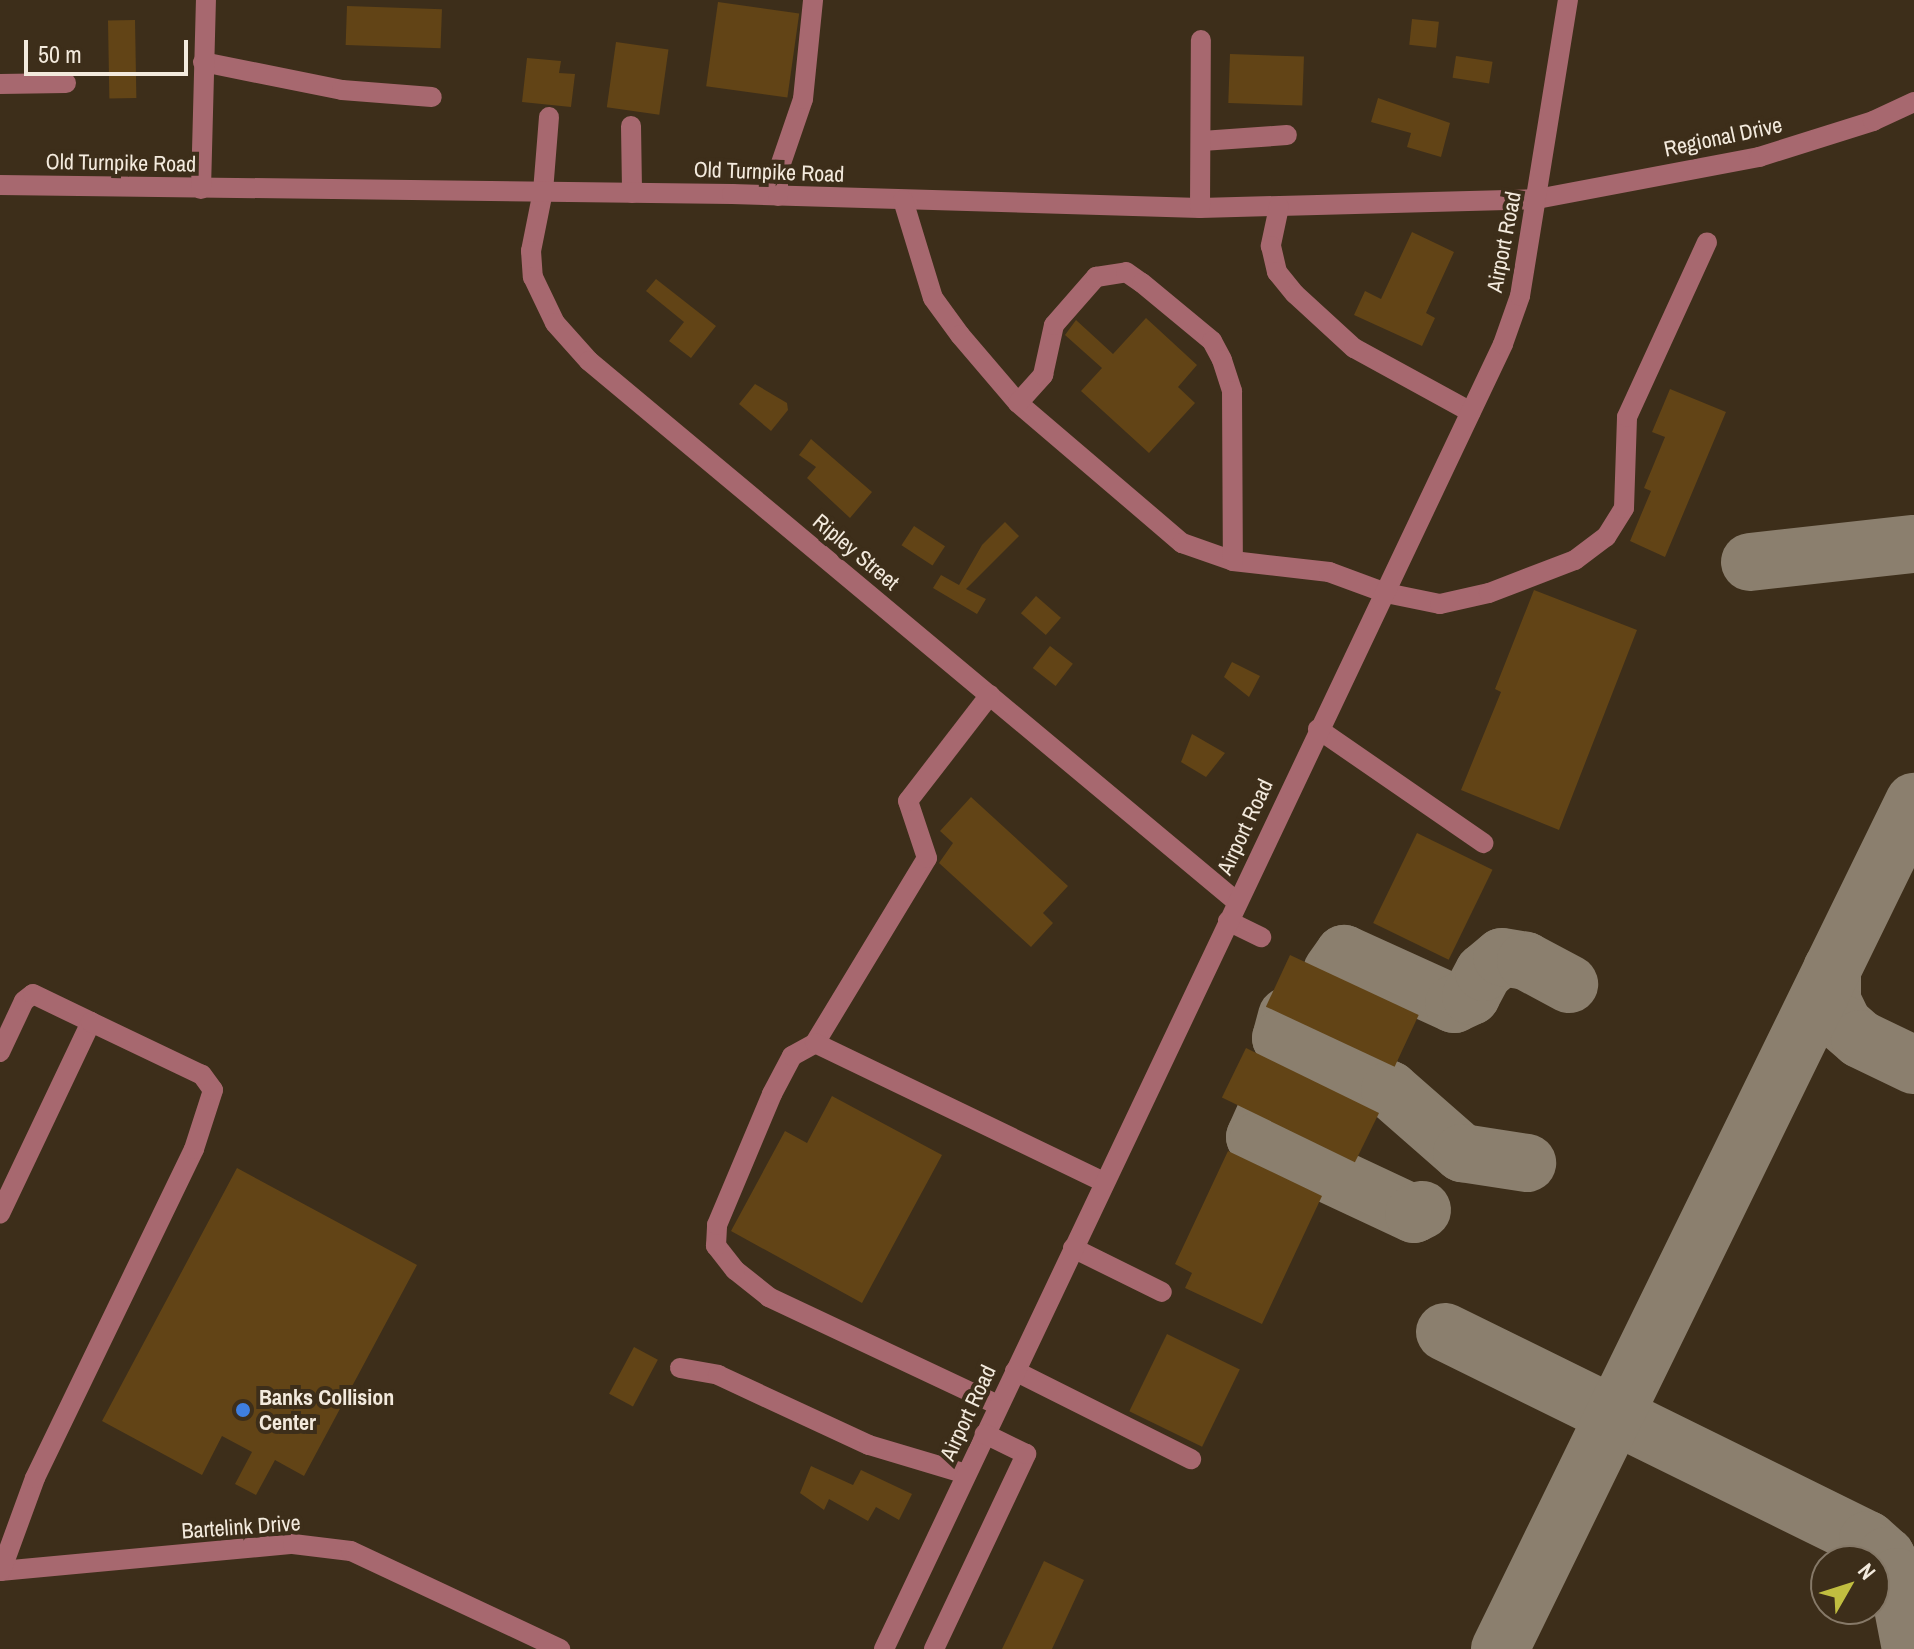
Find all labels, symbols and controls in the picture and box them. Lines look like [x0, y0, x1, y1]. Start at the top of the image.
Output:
scale bar [28, 24, 192, 74]
text: 50 m [38, 38, 82, 70]
street label: Regional Drive [1661, 112, 1785, 162]
street label: Old Turnpike Road [45, 148, 197, 178]
street label: Old Turnpike Road [693, 156, 845, 188]
street label: Airport Road [1481, 189, 1527, 295]
street label: Ripley Street [808, 508, 904, 596]
street label: Airport Road [1211, 775, 1279, 879]
street label: Airport Road [934, 1361, 1002, 1465]
place label: Banks Collision Center [259, 1384, 394, 1436]
marker: Banks Collision Center [234, 1401, 252, 1419]
street label: Bartelink Drive [181, 1510, 301, 1544]
north arrow [1810, 1545, 1890, 1625]
text: N [1851, 1557, 1883, 1586]

